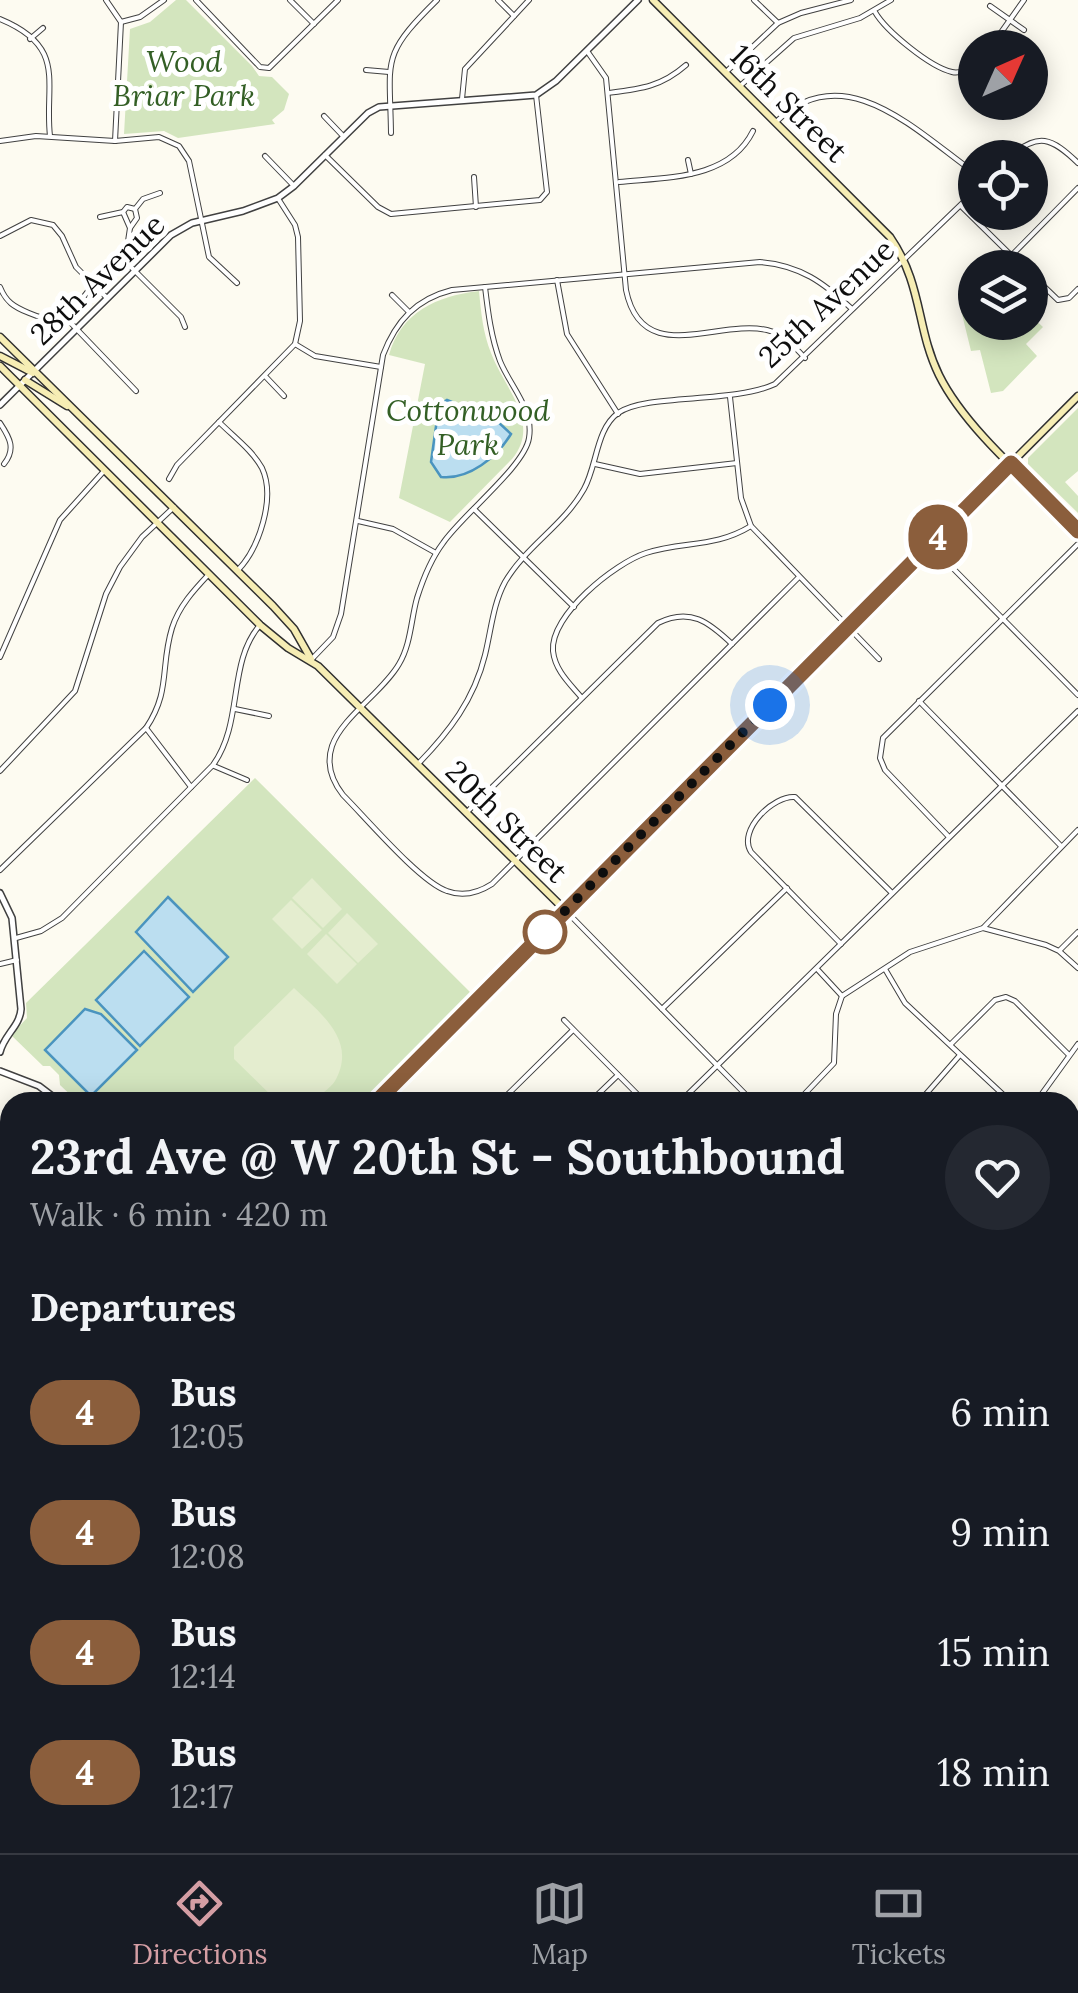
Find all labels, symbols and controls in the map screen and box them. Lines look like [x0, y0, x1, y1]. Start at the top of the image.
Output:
north arrow [958, 30, 1048, 120]
map controls [958, 30, 1048, 340]
street label: 16th Street [722, 36, 856, 170]
park label: Wood Briar Park [113, 42, 255, 114]
button: locate [958, 140, 1048, 230]
street label: 28th Avenue [22, 205, 172, 353]
street label: 25th Avenue [750, 231, 902, 375]
button: layers [958, 250, 1048, 340]
park label: Cottonwood Park [386, 391, 550, 463]
line badge: 4 [906, 504, 970, 570]
text: 4 [928, 515, 948, 560]
your location [745, 680, 795, 730]
street label: 20th Street [438, 752, 576, 890]
unlabelled marker [524, 911, 566, 953]
button: heart [945, 1125, 1050, 1230]
text: 23rd Ave @ W 20th St - Southbound [30, 1126, 845, 1187]
text: Walk · 6 min · 420 m [30, 1194, 328, 1235]
text: Departures [30, 1283, 236, 1331]
text: Bus [170, 1368, 237, 1416]
text: 6 min [950, 1388, 1050, 1436]
text: 4 [75, 1390, 95, 1435]
text: 12:05 [170, 1416, 244, 1457]
text: Bus [170, 1488, 237, 1536]
text: 9 min [950, 1508, 1050, 1556]
text: 4 [75, 1510, 95, 1555]
text: 12:08 [170, 1536, 245, 1577]
text: Bus [170, 1608, 237, 1656]
text: 15 min [938, 1628, 1050, 1676]
text: 4 [75, 1630, 95, 1675]
text: 12:14 [170, 1656, 236, 1697]
text: Bus [170, 1728, 237, 1776]
text: 18 min [937, 1748, 1050, 1796]
text: 4 [75, 1750, 95, 1795]
text: 12:17 [170, 1776, 233, 1817]
tab: Directions [132, 1876, 267, 1972]
tab: Map [531, 1876, 588, 1972]
tab: Tickets [852, 1876, 946, 1972]

